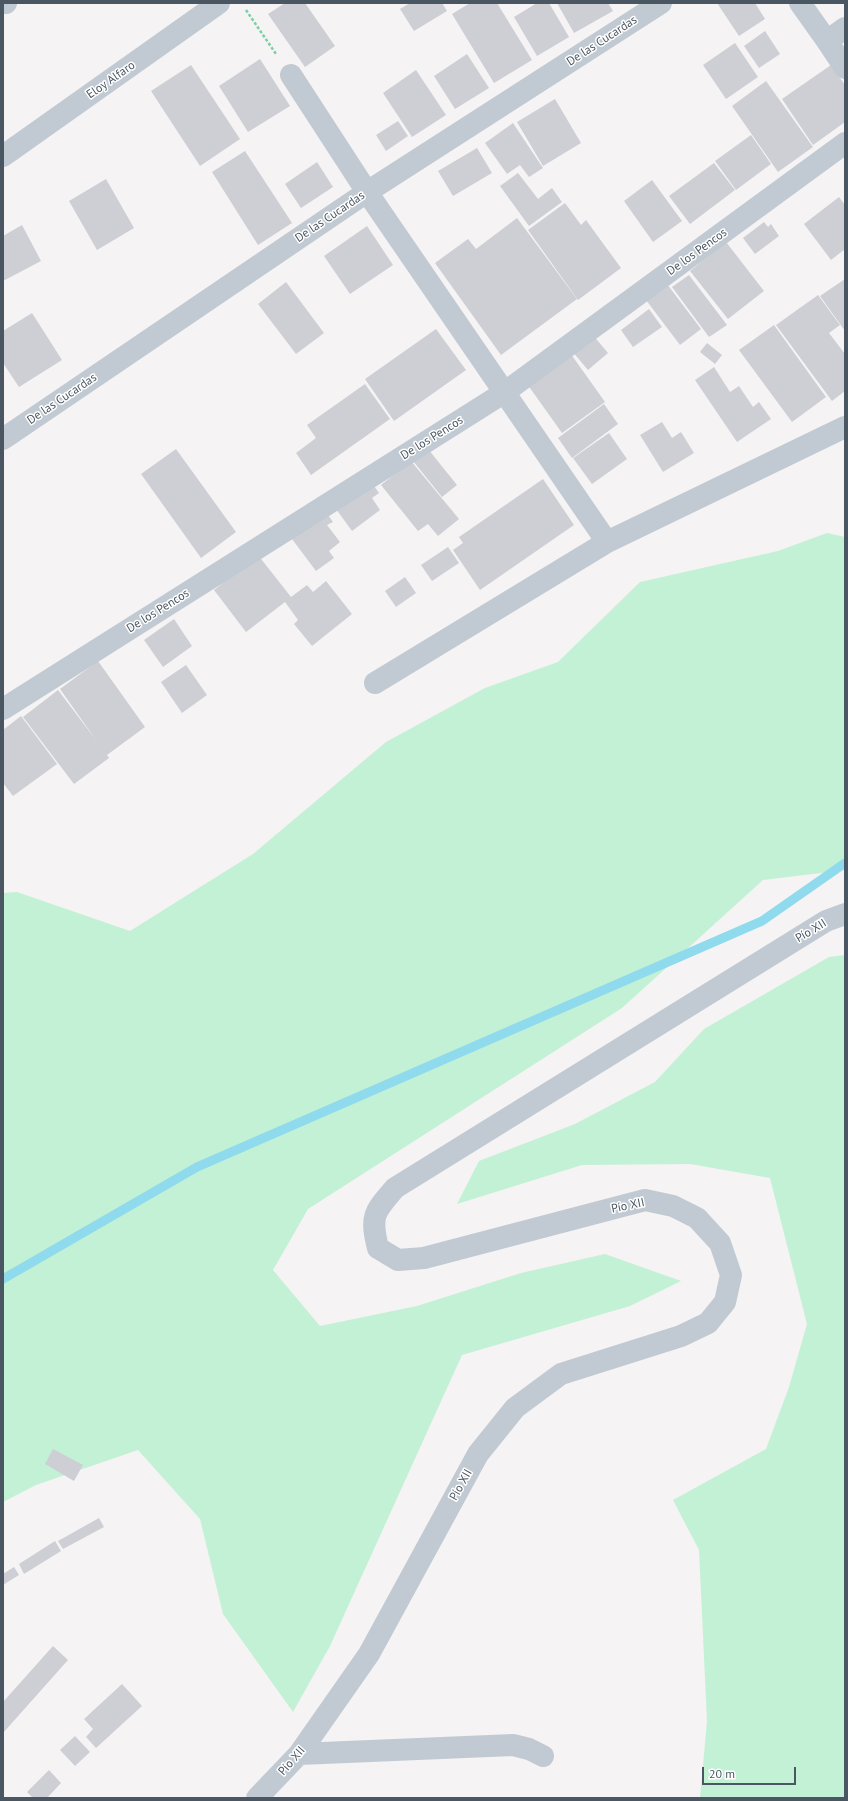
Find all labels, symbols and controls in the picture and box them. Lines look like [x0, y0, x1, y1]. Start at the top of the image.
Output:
street label: De las Cucardas [564, 13, 640, 69]
street label: Eloy Alfaro [84, 58, 138, 102]
street label: De las Cucardas [292, 188, 368, 246]
street label: De los Pencos [664, 225, 730, 279]
street label: De las Cucardas [24, 370, 100, 428]
street label: De los Pencos [398, 413, 466, 463]
street label: De los Pencos [124, 586, 192, 636]
street label: Pío XII [793, 916, 829, 946]
street label: Pío XII [610, 1195, 646, 1217]
street label: Pío XII [447, 1467, 475, 1503]
street label: Pío XII [276, 1744, 308, 1778]
scale bar [704, 1759, 798, 1785]
text: 20 m [709, 1766, 735, 1781]

